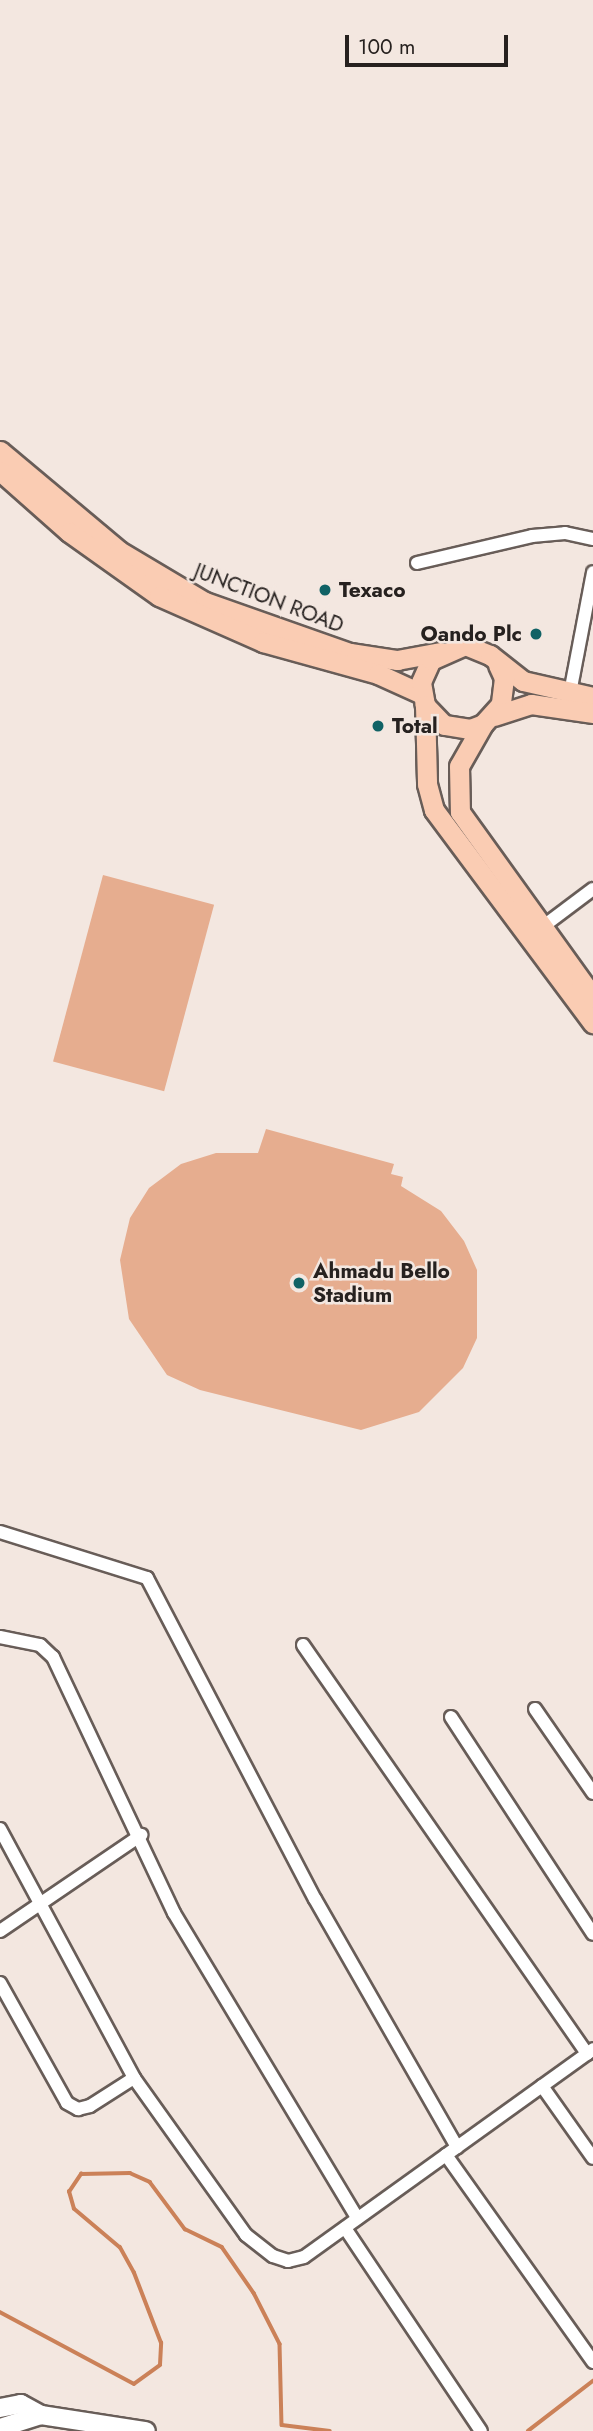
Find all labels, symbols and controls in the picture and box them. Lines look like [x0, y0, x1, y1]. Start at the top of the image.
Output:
scale bar [348, 21, 511, 65]
text: 100 m [358, 32, 415, 62]
street label: JUNCTION ROAD [191, 558, 347, 638]
place label: Texaco [339, 577, 406, 603]
marker: Texaco [317, 582, 333, 598]
place label: Oando Plc [421, 621, 522, 647]
marker: Oando Plc [528, 626, 544, 642]
place label: Total [392, 713, 438, 739]
marker: Total [370, 718, 386, 734]
place label: Ahmadu Bello Stadium [313, 1258, 450, 1308]
marker: Ahmadu Bello Stadium [291, 1275, 307, 1291]

